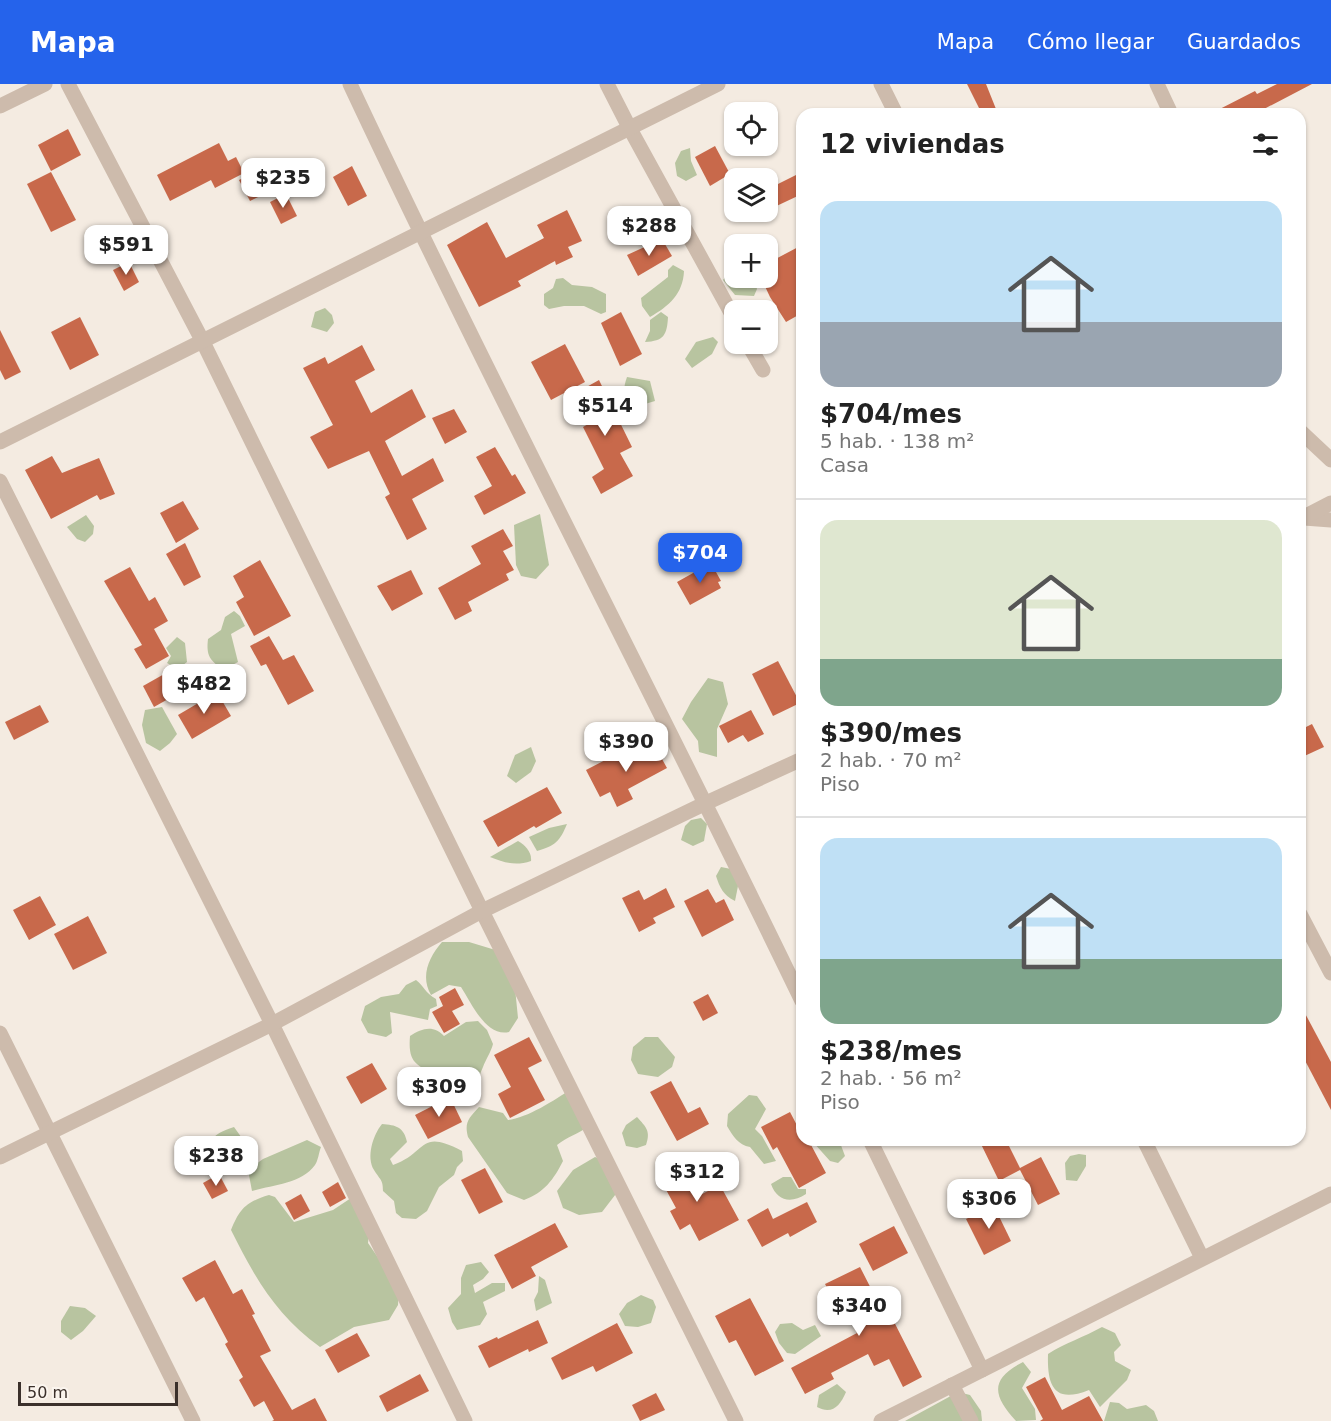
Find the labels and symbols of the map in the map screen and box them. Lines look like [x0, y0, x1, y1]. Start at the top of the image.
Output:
pin: $235 [247, 158, 319, 209]
pin: $288 [613, 206, 685, 257]
pin: $591 [90, 225, 162, 276]
pin: $514 [569, 386, 641, 437]
pin: $704 [664, 533, 736, 584]
pin: $482 [168, 664, 240, 715]
pin: $390 [590, 722, 662, 773]
pin: $309 [403, 1067, 475, 1118]
pin: $238 [180, 1136, 252, 1187]
pin: $312 [661, 1152, 733, 1203]
pin: $306 [953, 1179, 1025, 1230]
pin: $340 [823, 1286, 895, 1337]
scale bar [18, 1379, 178, 1406]

